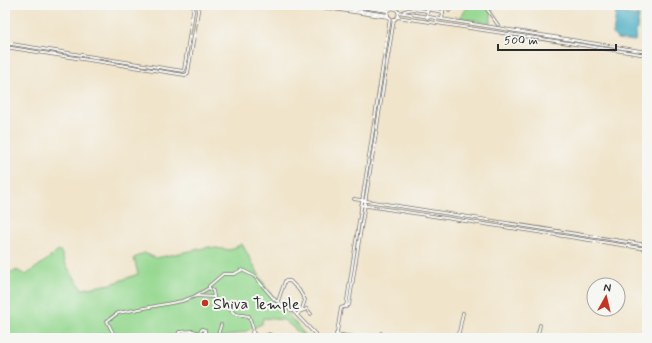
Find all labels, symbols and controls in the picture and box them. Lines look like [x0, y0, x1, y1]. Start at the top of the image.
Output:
scale bar [498, 26, 616, 52]
text: 500 m [504, 33, 538, 49]
north arrow [586, 277, 626, 317]
text: N [603, 281, 612, 296]
place label: Shiva Temple [213, 294, 300, 315]
marker: Shiva Temple [200, 298, 210, 308]

